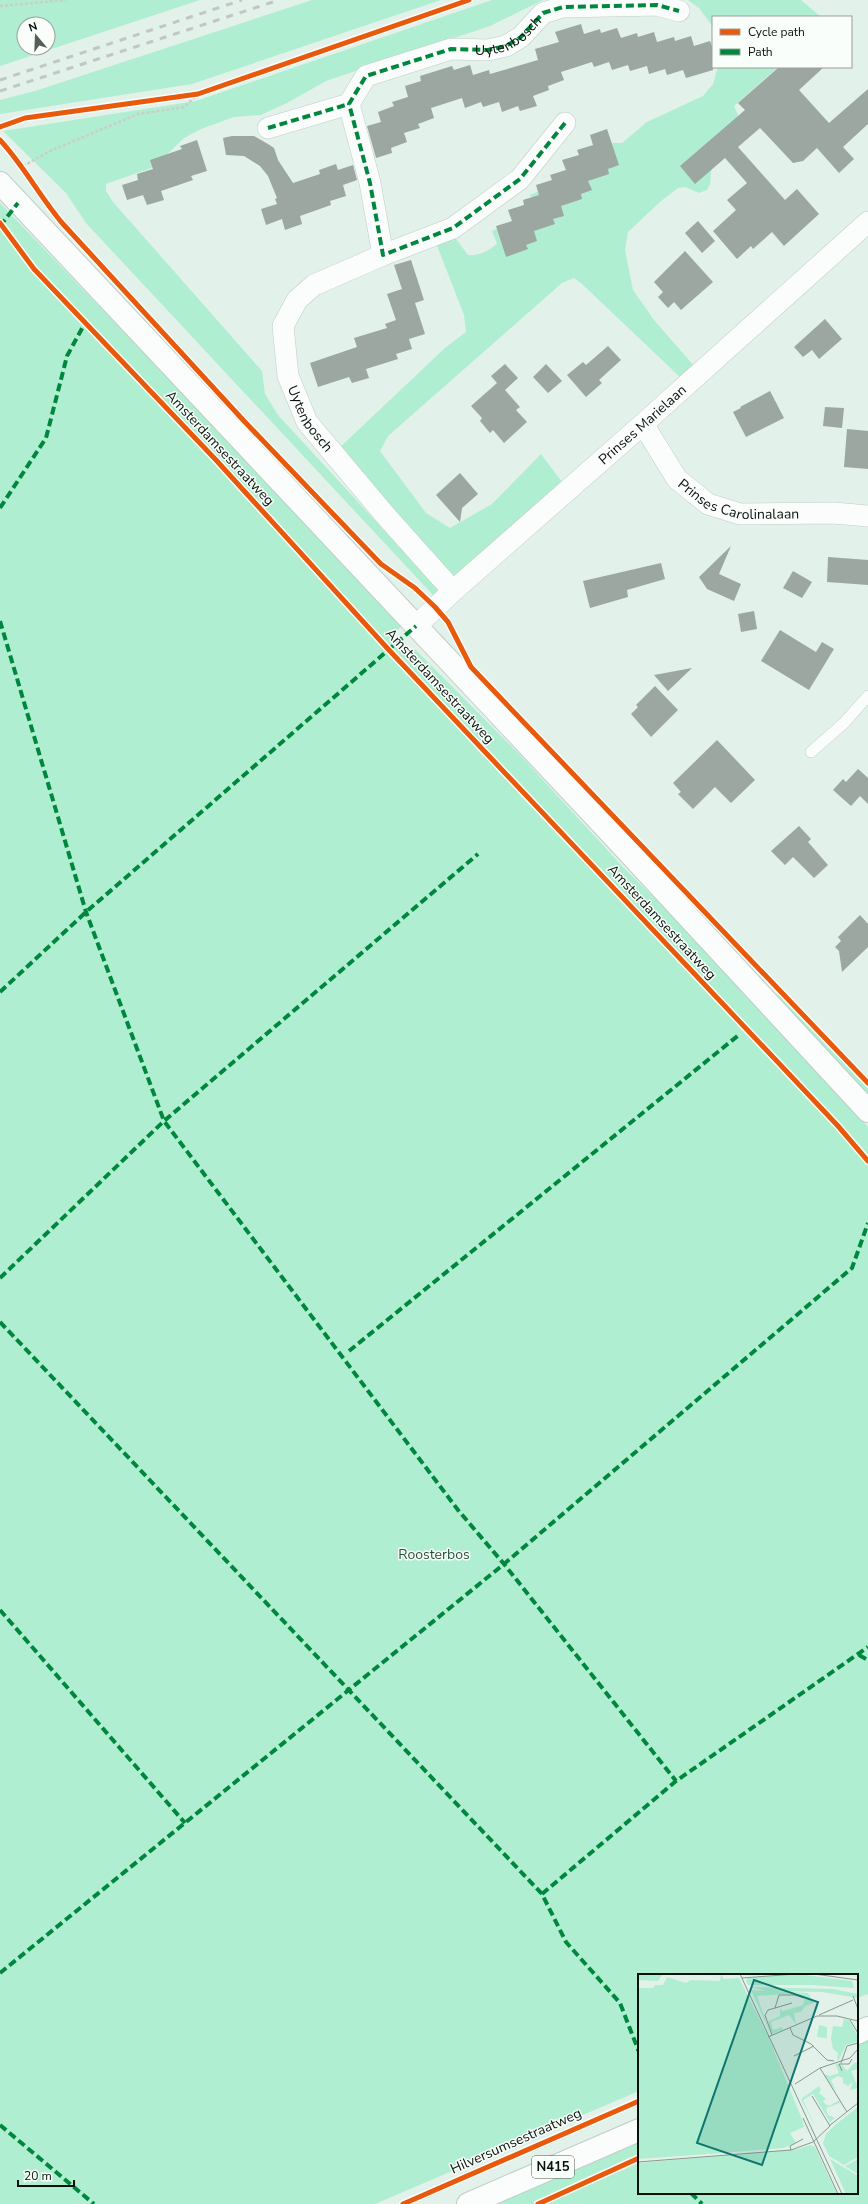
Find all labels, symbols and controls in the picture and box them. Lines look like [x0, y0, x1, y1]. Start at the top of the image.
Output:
street label: Uytenbosch [475, 12, 545, 60]
north arrow [16, 16, 56, 56]
legend [712, 16, 852, 68]
text: N [27, 19, 39, 35]
text: Cycle path [748, 24, 805, 40]
text: Path [748, 44, 773, 60]
street label: Prinses Marielaan [594, 380, 690, 469]
street label: Uytenbosch [283, 382, 337, 456]
street label: Amsterdamsestraatweg [161, 386, 279, 510]
street label: Prinses Carolinalaan [674, 474, 799, 524]
street label: Amsterdamsestraatweg [381, 624, 499, 748]
street label: Amsterdamsestraatweg [603, 860, 721, 984]
park label: Roosterbos [398, 1545, 470, 1564]
inset map [638, 1974, 858, 2194]
street label: Hilversumsestraatweg [447, 2103, 585, 2179]
road number: N415 [532, 2156, 574, 2178]
scale bar [18, 2162, 74, 2188]
text: 20 m [24, 2168, 52, 2184]

